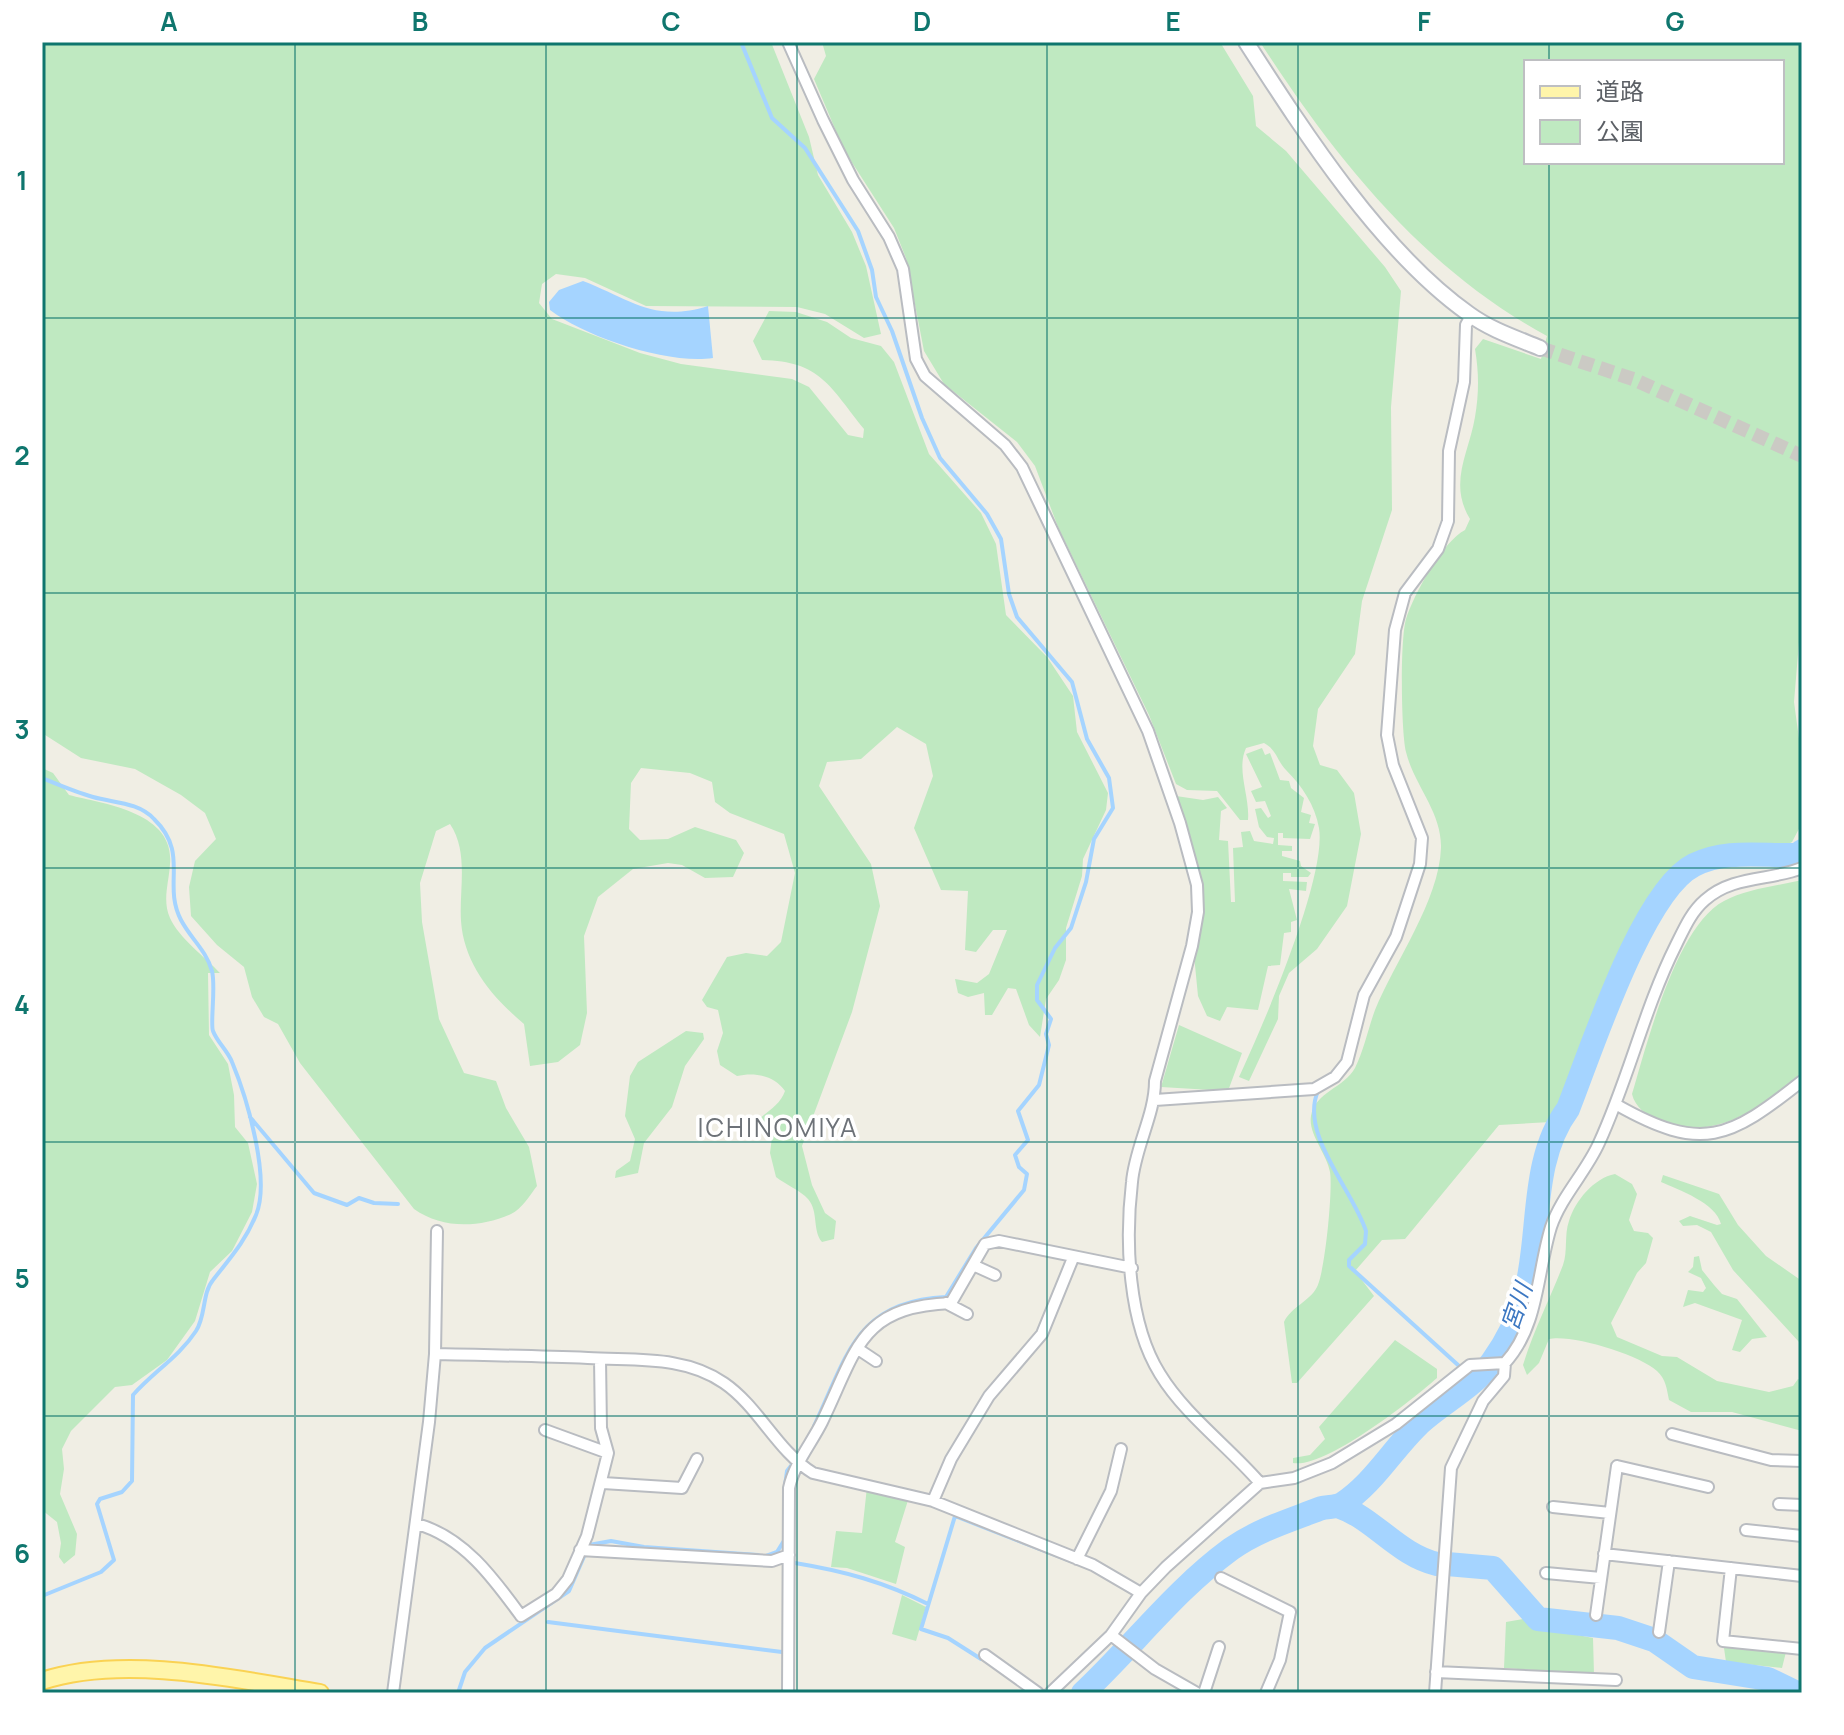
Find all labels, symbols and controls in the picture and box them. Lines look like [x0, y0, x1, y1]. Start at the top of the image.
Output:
text: A [160, 3, 178, 39]
text: B [412, 3, 428, 39]
text: C [661, 3, 681, 39]
text: D [913, 3, 931, 39]
text: E [1165, 3, 1181, 39]
text: F [1417, 3, 1431, 39]
text: G [1665, 3, 1685, 39]
legend [1524, 60, 1784, 164]
text: 道路 [1596, 74, 1644, 107]
text: 公園 [1596, 114, 1644, 147]
text: 1 [16, 162, 28, 198]
text: 2 [14, 437, 30, 473]
text: 3 [14, 711, 30, 747]
text: 4 [14, 986, 30, 1022]
district label: ICHINOMIYA [697, 1109, 859, 1145]
text: 5 [14, 1260, 30, 1296]
water label: 宮川 [1492, 1276, 1540, 1335]
text: 6 [14, 1535, 30, 1571]

